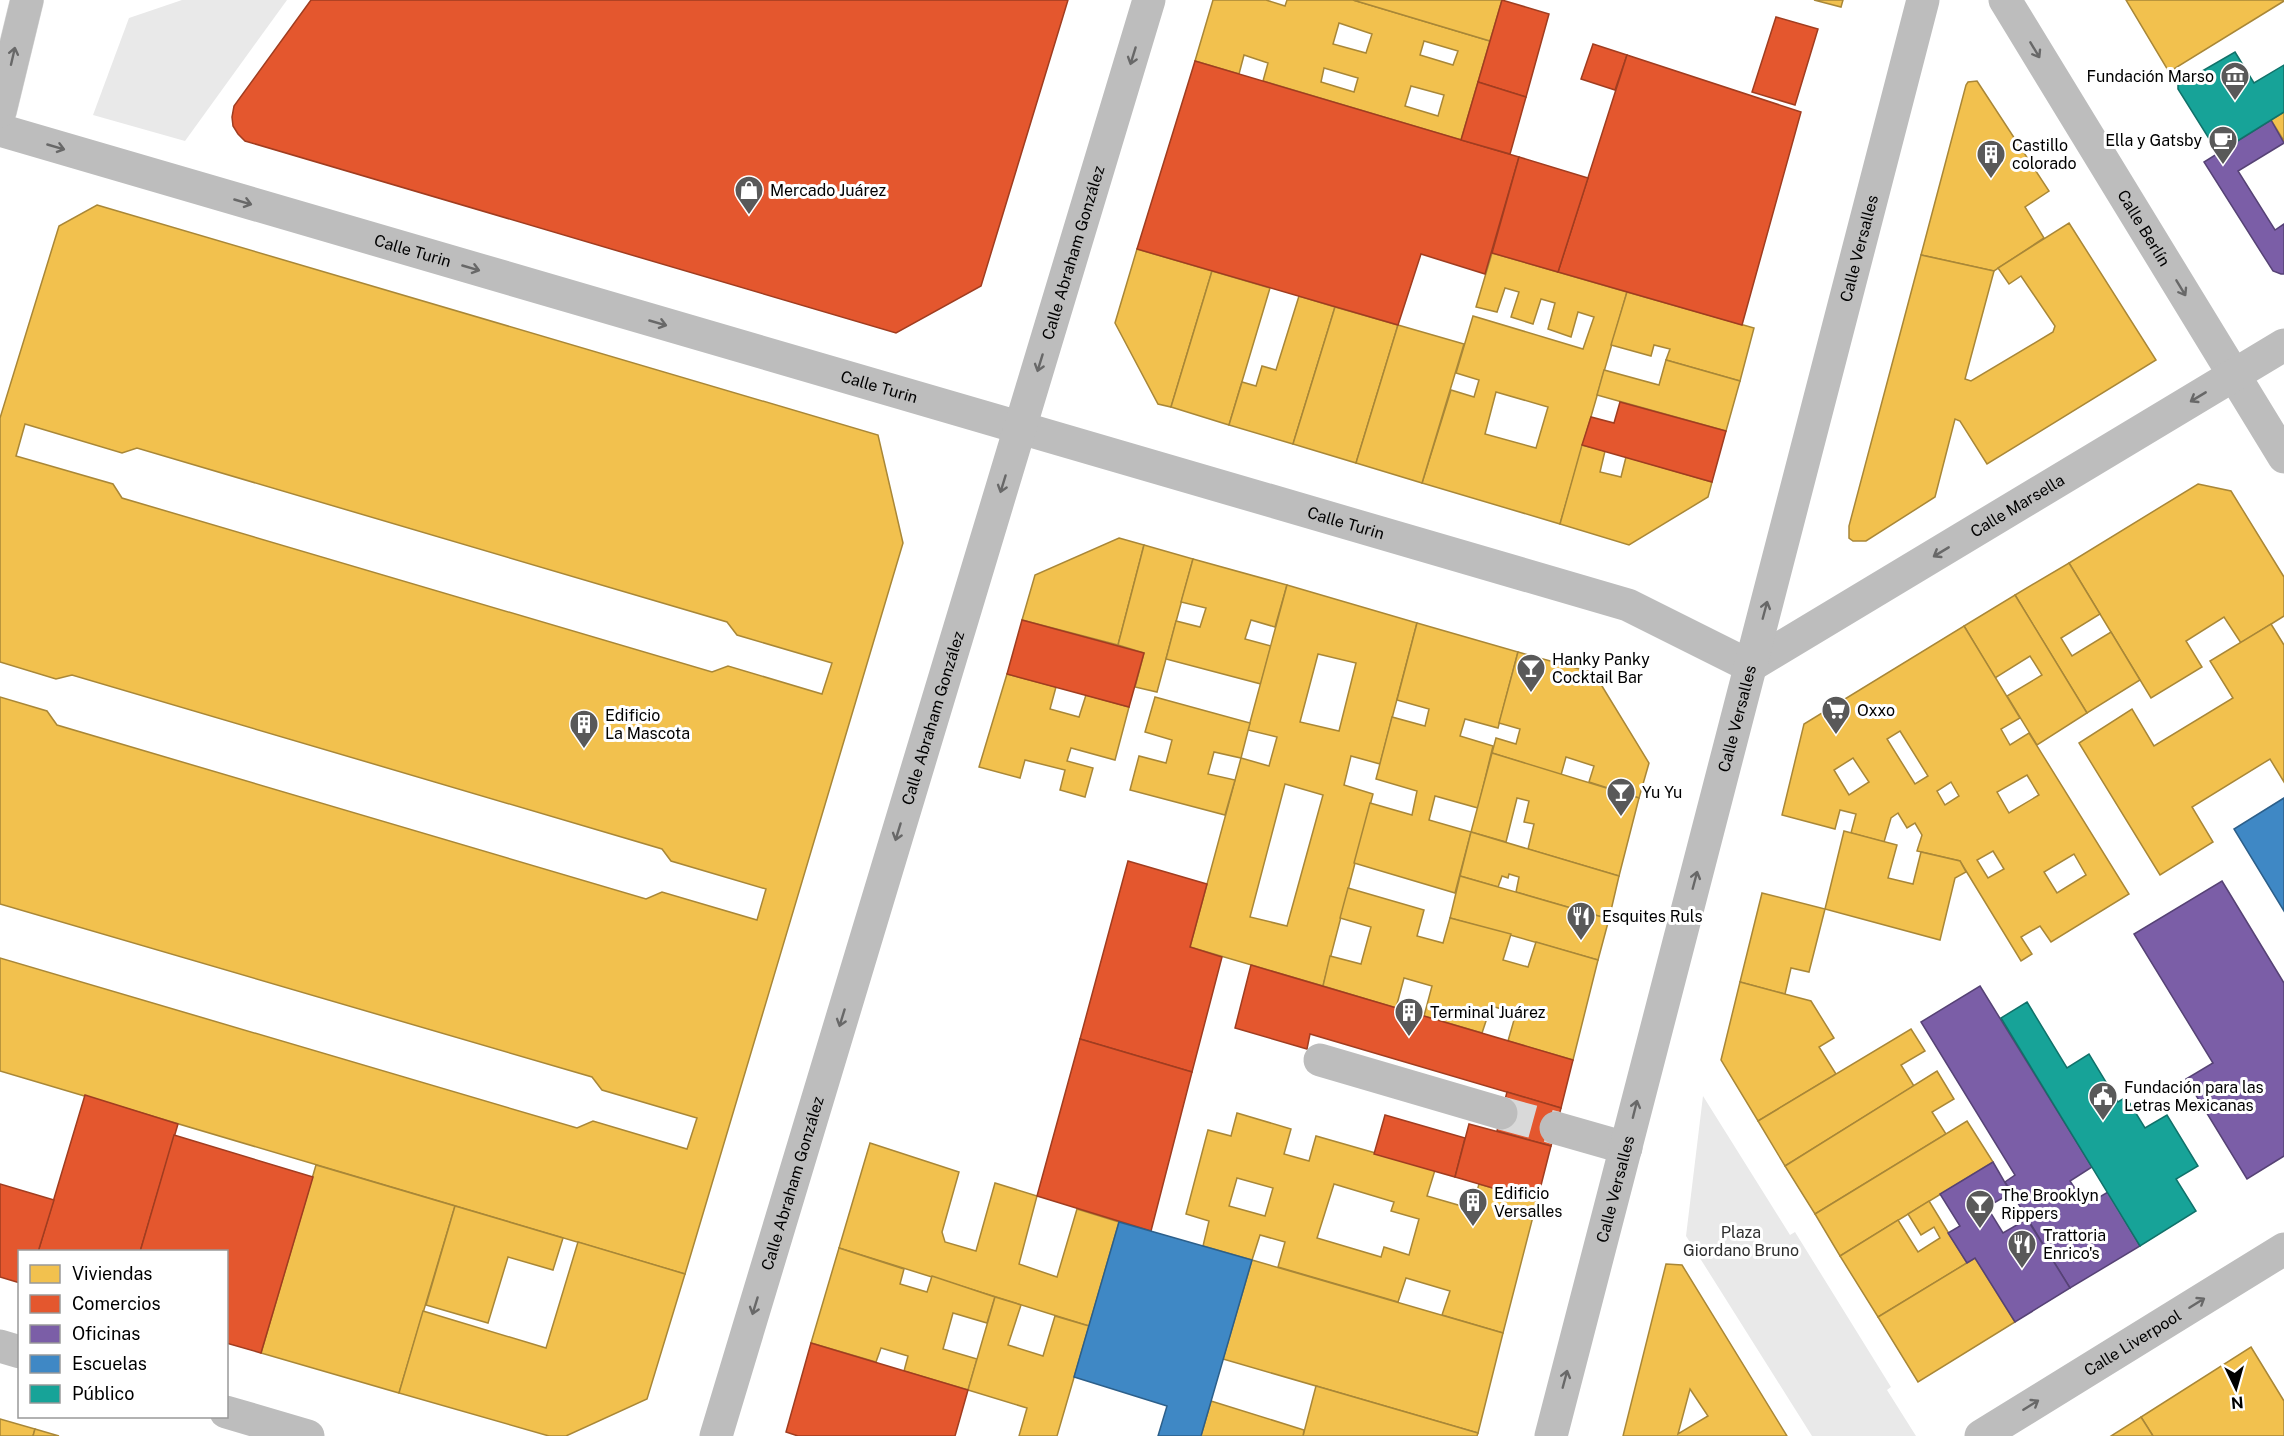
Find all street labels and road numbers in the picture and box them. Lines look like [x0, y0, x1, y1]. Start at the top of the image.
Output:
street label: Calle Abraham González [1038, 163, 1109, 342]
street label: Calle Berlín [2113, 187, 2174, 270]
street label: Calle Versalles [1836, 193, 1882, 304]
street label: Calle Turin [372, 231, 453, 271]
street label: Calle Turin [838, 367, 920, 407]
street label: Calle Marsella [1967, 470, 2068, 541]
street label: Calle Turin [1305, 503, 1386, 543]
street label: Calle Abraham González [898, 628, 968, 807]
street label: Calle Versalles [1714, 663, 1760, 774]
street label: Calle Abraham González [757, 1094, 828, 1273]
street label: Calle Versalles [1592, 1134, 1638, 1245]
street label: Calle Liverpool [2081, 1306, 2185, 1380]

